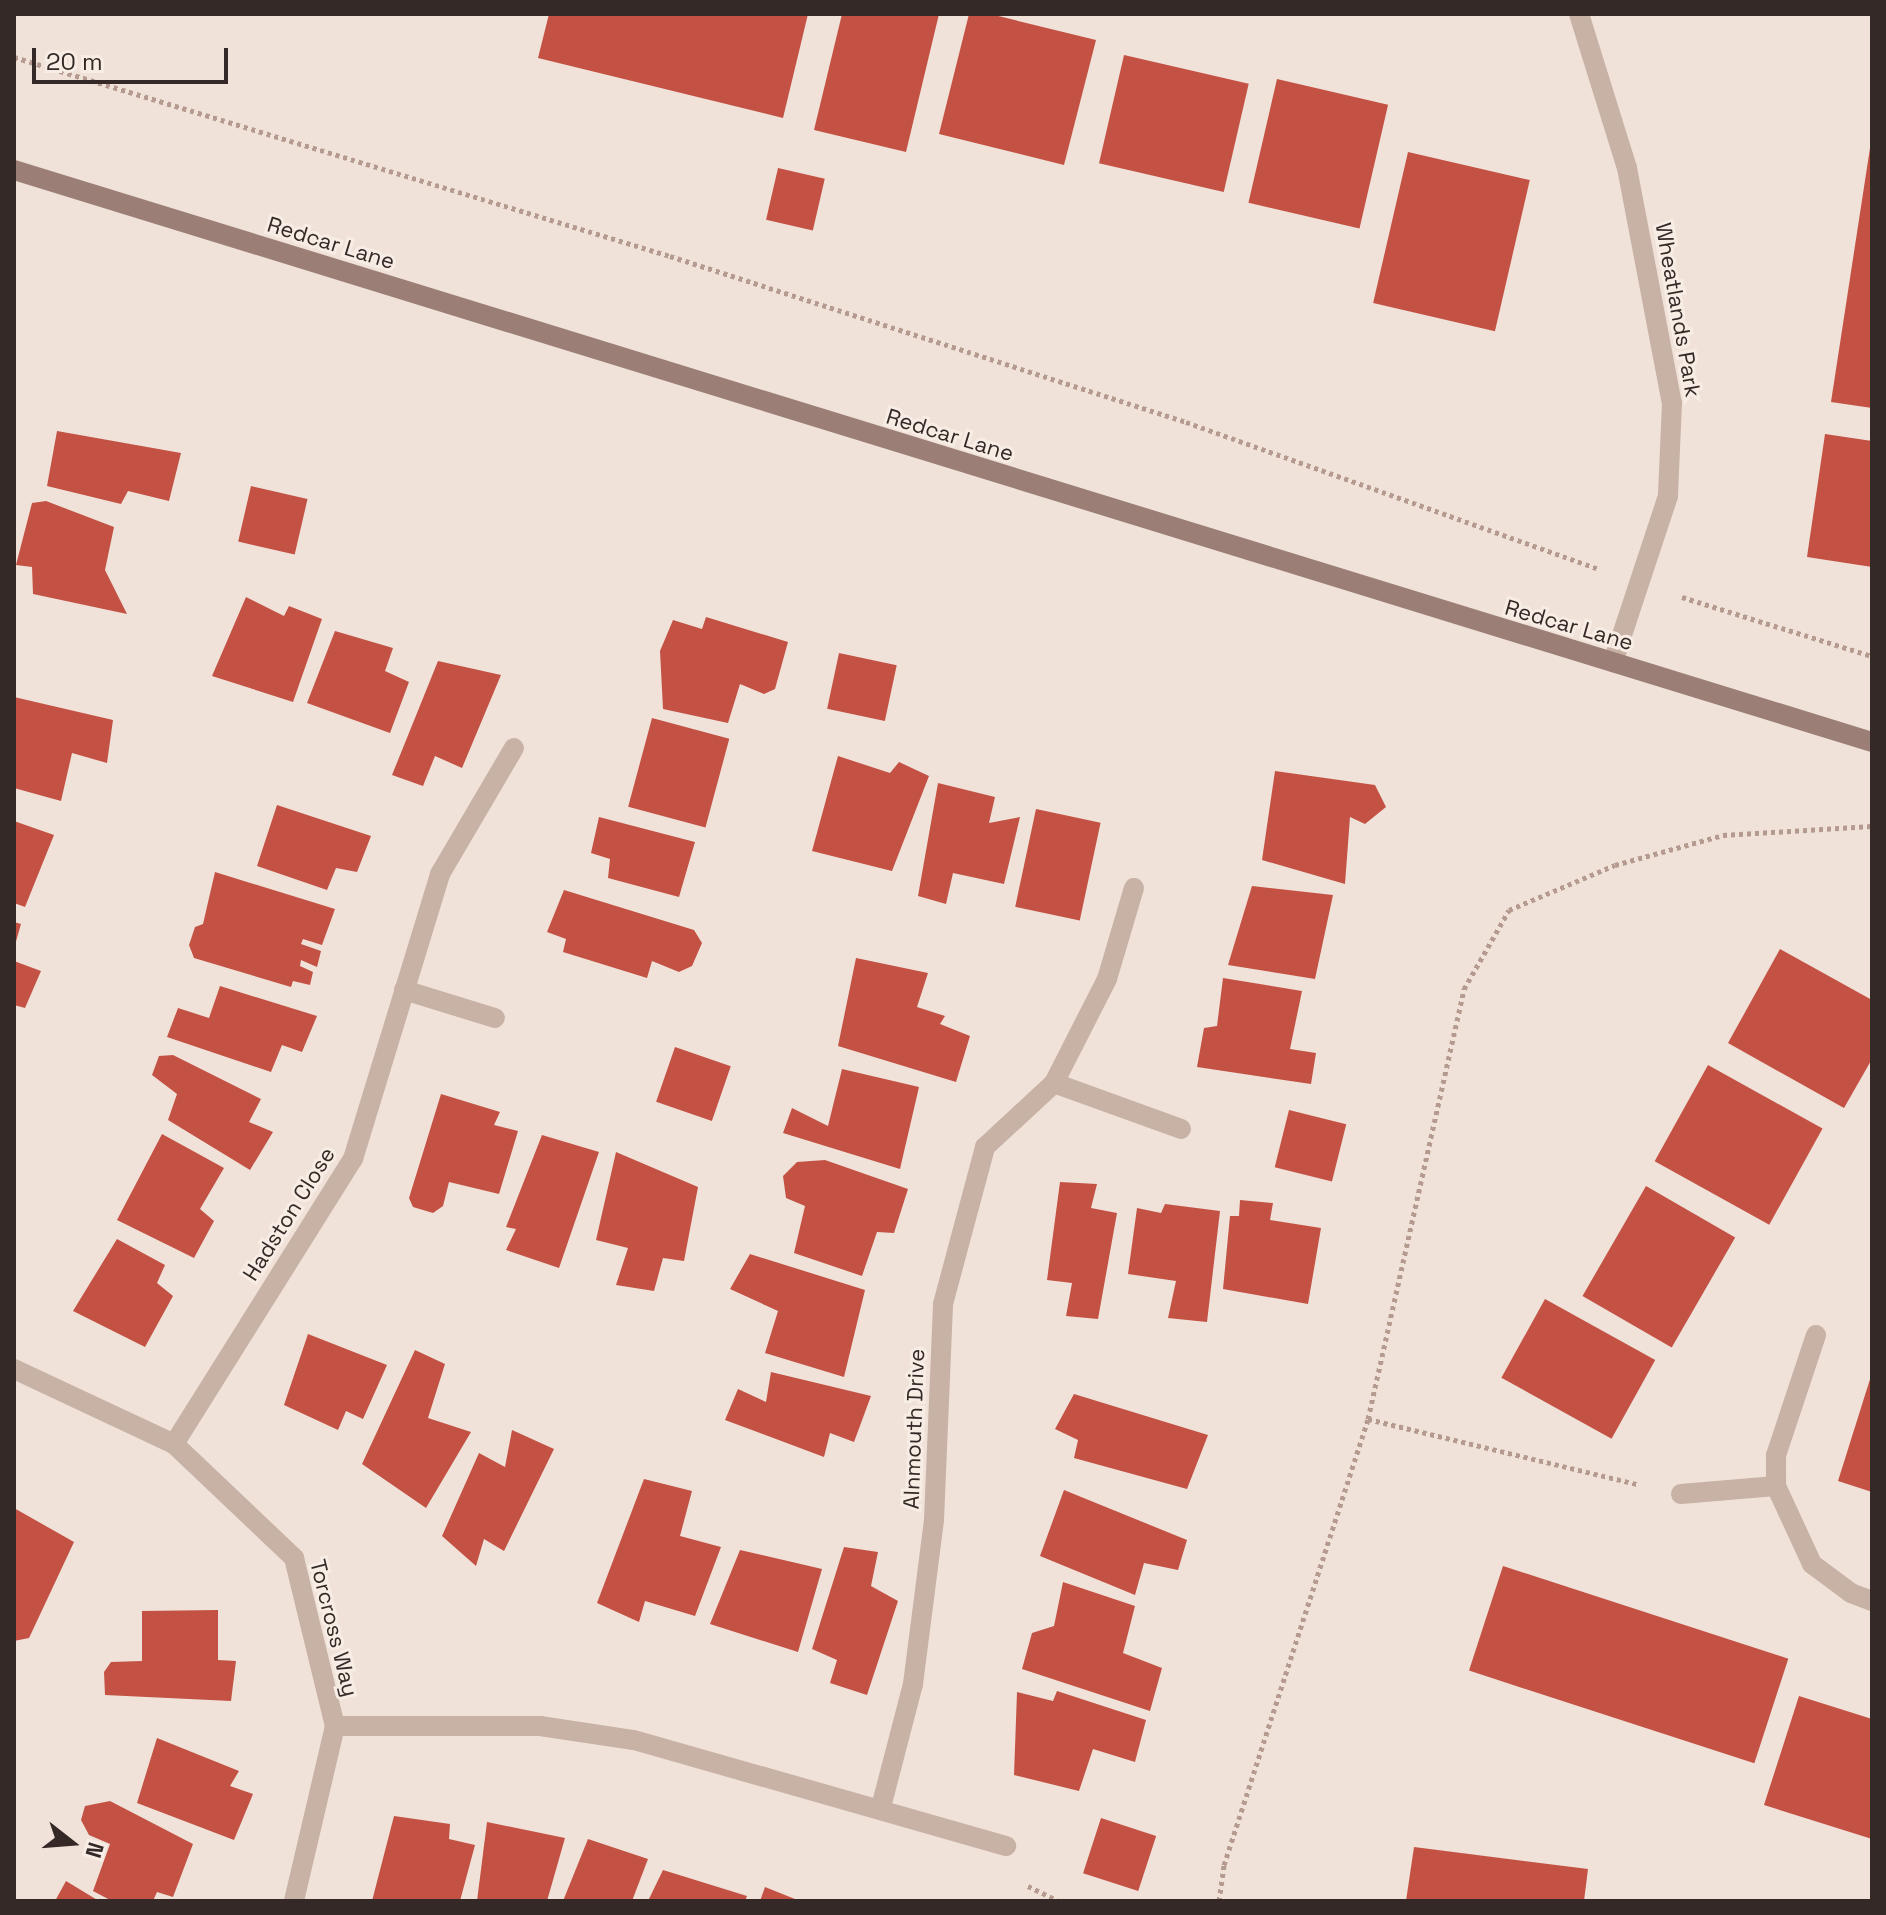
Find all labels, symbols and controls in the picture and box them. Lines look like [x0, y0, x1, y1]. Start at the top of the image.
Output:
scale bar [36, 32, 232, 82]
text: 20 m [46, 46, 103, 77]
street label: Redcar Lane [264, 211, 398, 275]
street label: Wheatlands Park [1650, 221, 1706, 399]
street label: Redcar Lane [883, 403, 1017, 467]
street label: Redcar Lane [1502, 594, 1636, 656]
street label: Hadston Close [237, 1142, 341, 1286]
street label: Alnmouth Drive [898, 1348, 930, 1510]
street label: Torcross Way [304, 1557, 364, 1699]
north arrow [32, 1803, 112, 1883]
text: N [79, 1839, 110, 1861]

